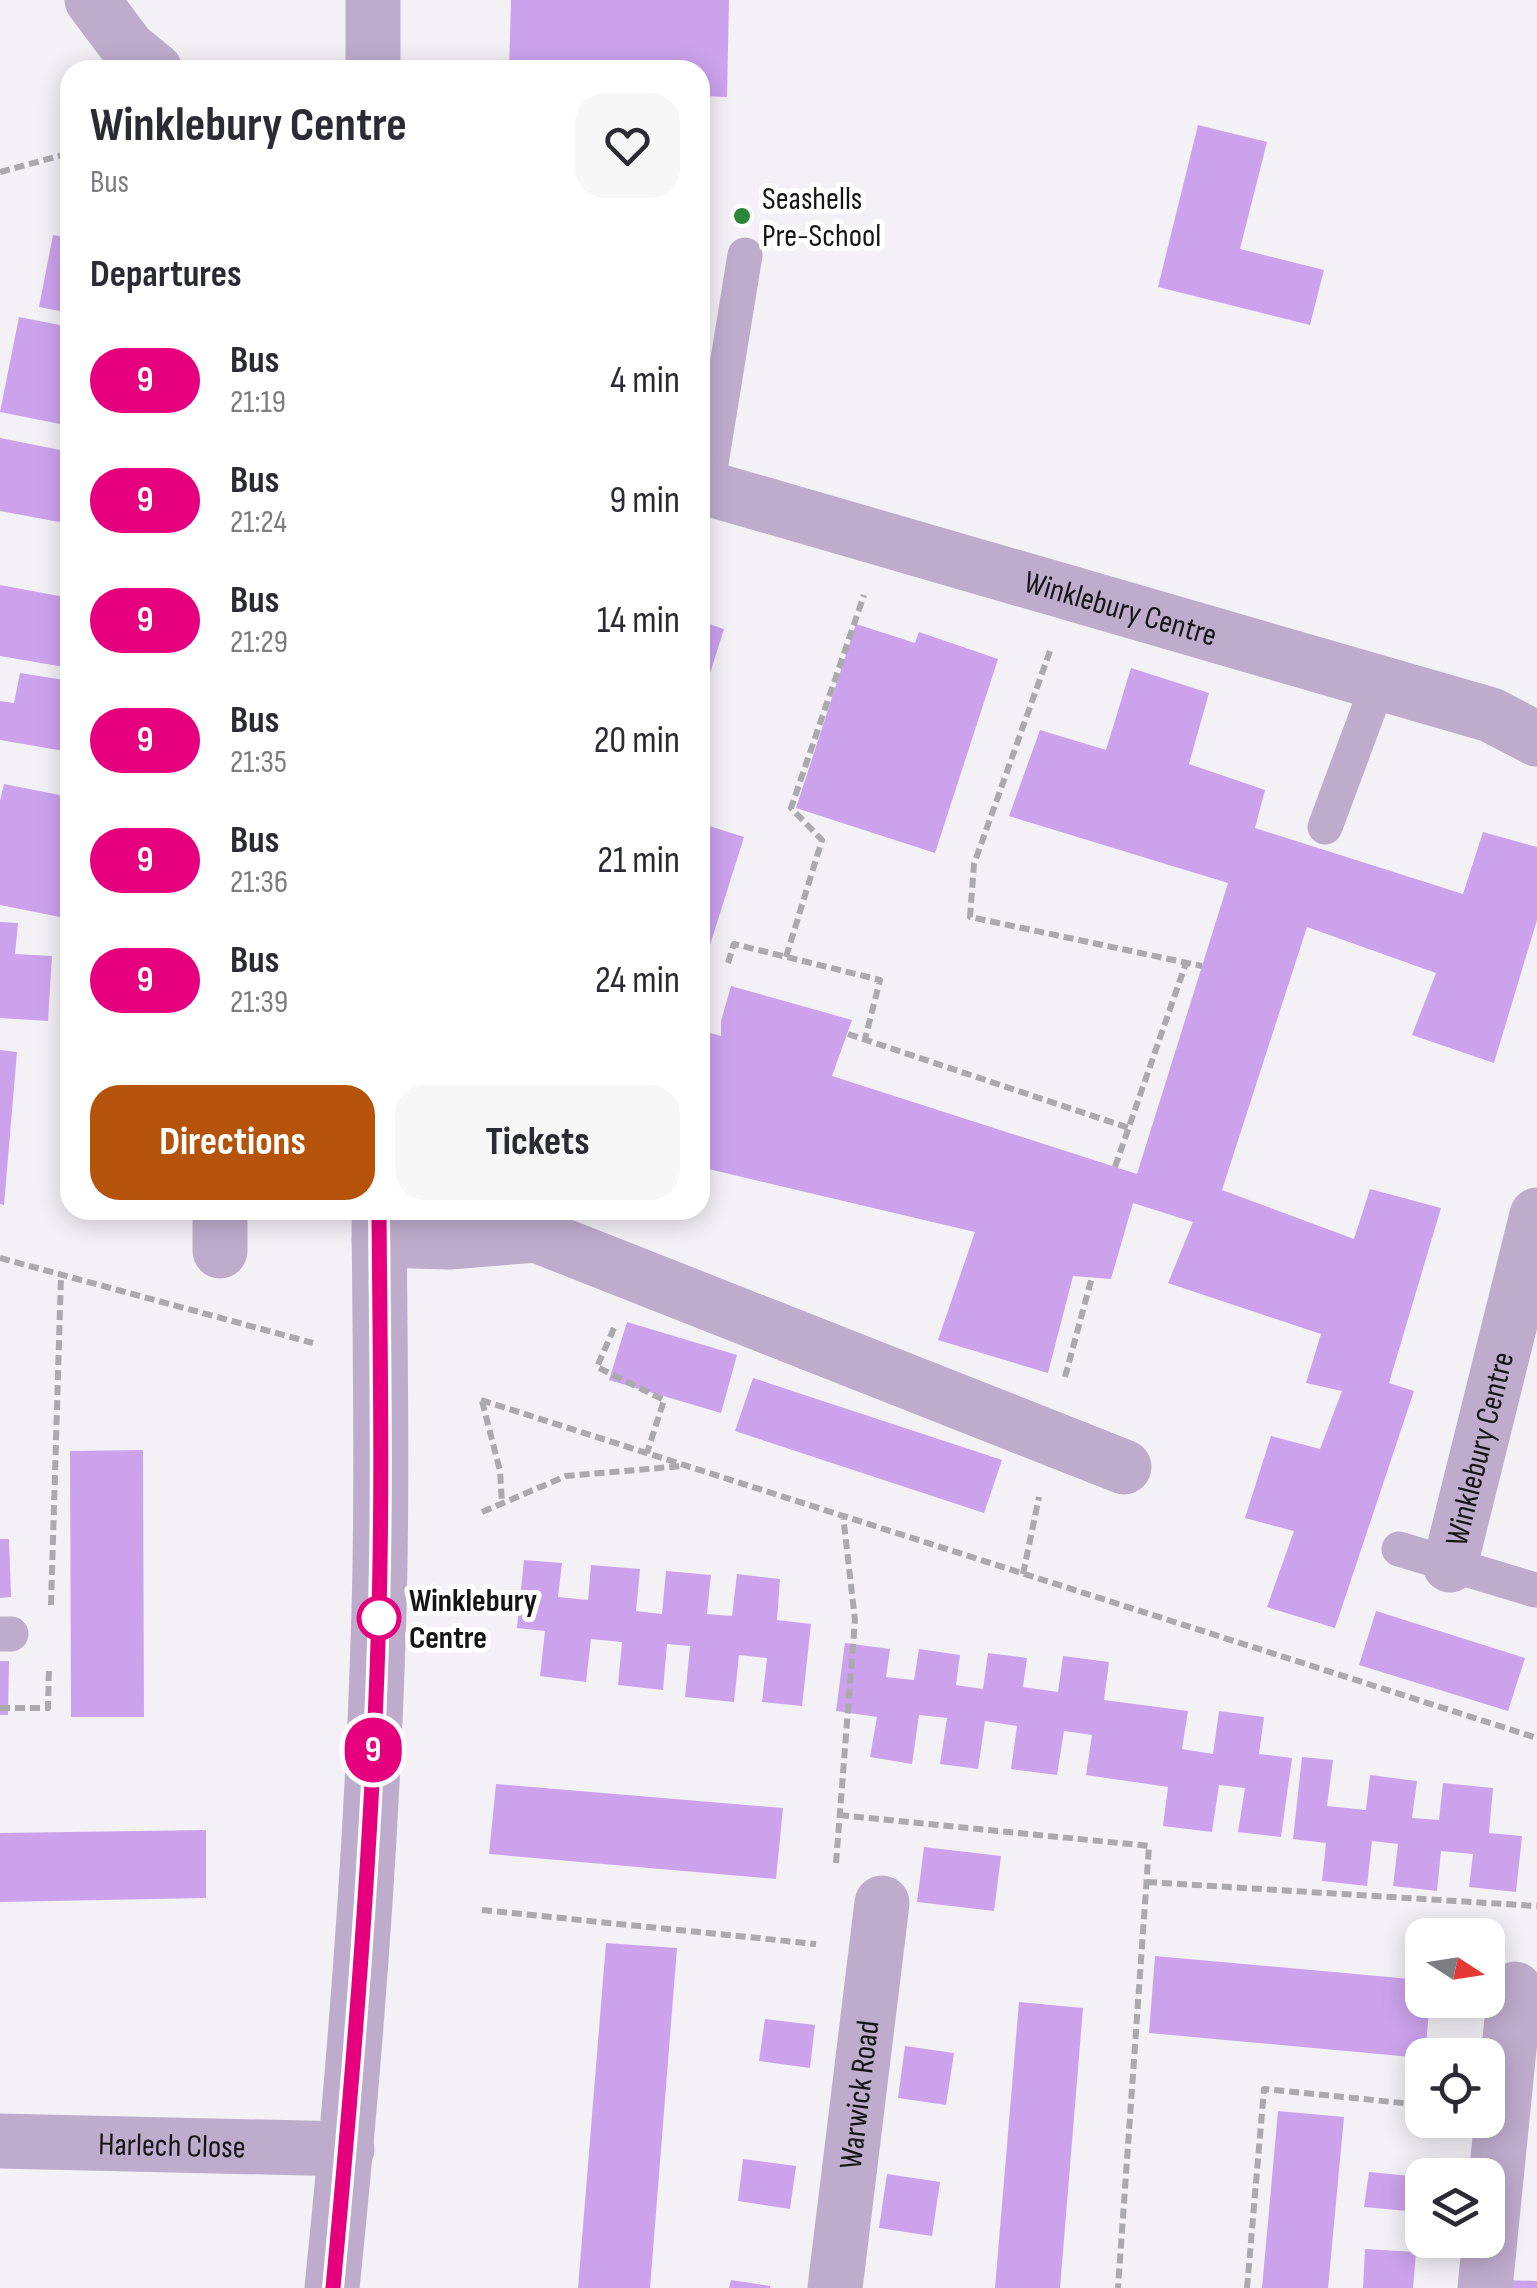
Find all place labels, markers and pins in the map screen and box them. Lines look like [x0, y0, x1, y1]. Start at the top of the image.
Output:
place label: Seashells Pre-School [762, 180, 881, 256]
marker: Seashells Pre-School [731, 205, 753, 227]
place label: Winklebury Centre [409, 1582, 537, 1658]
marker: Winklebury Centre [358, 1597, 400, 1639]

